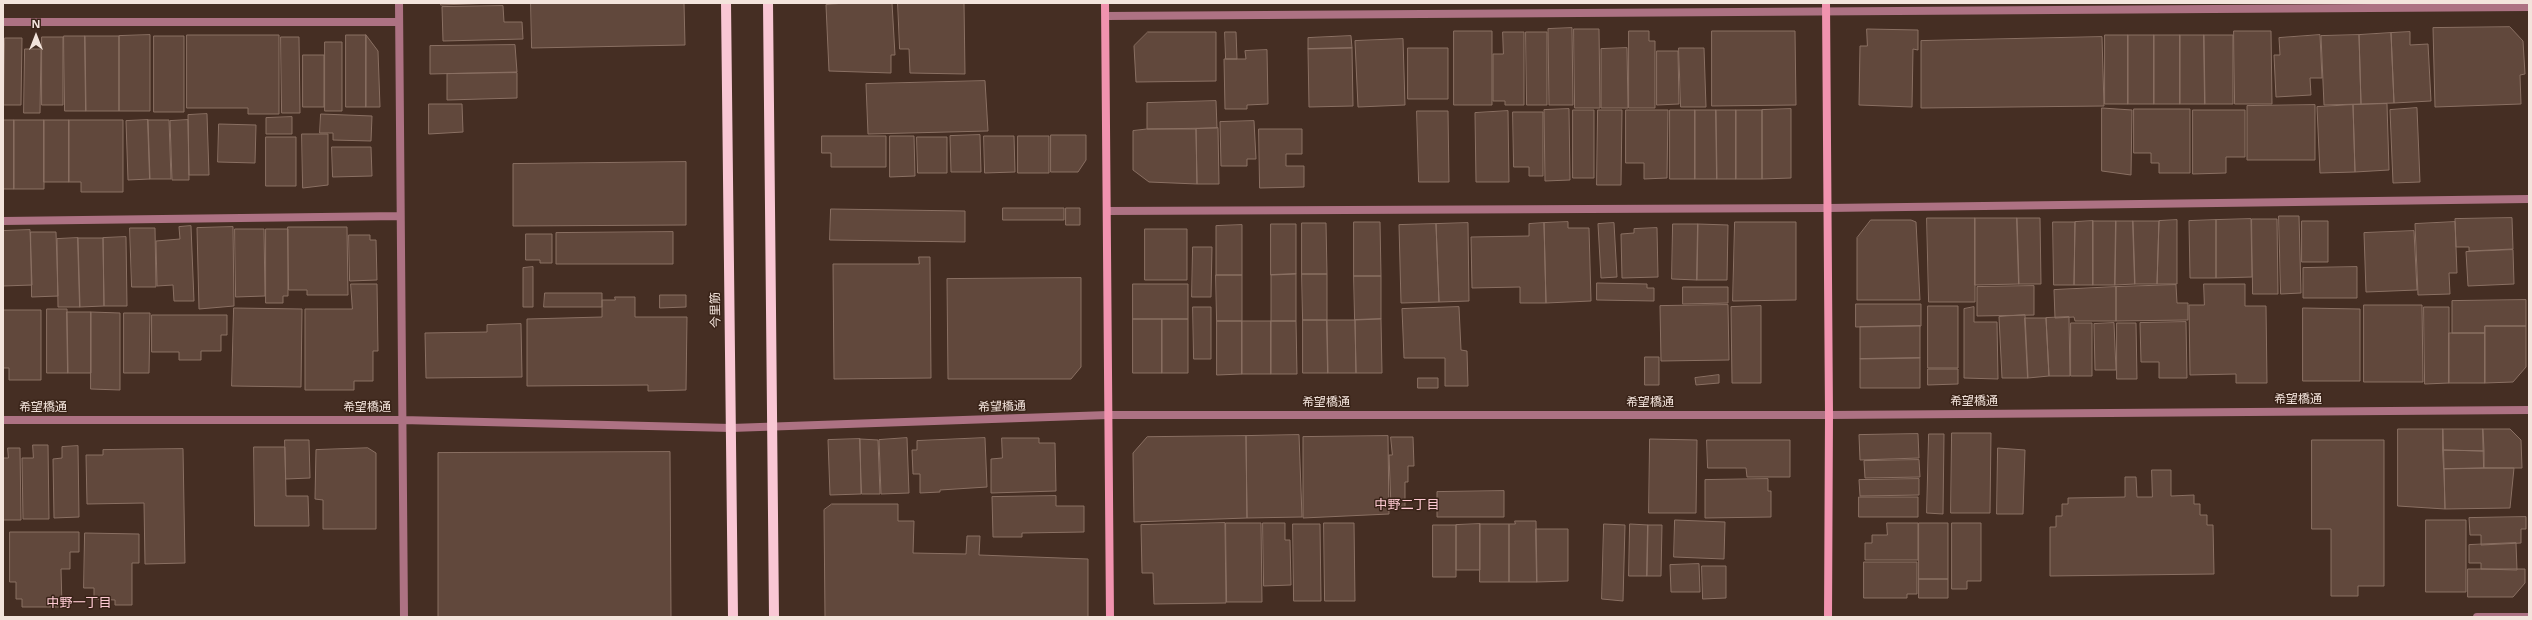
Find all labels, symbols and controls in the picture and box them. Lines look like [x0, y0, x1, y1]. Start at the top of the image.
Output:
north arrow [16, 16, 56, 56]
text: N [32, 16, 40, 31]
street label: 今里筋 [708, 292, 724, 328]
street label: 希望橋通 [2274, 393, 2322, 407]
street label: 希望橋通 [1950, 395, 1998, 409]
street label: 希望橋通 [1302, 396, 1350, 410]
street label: 希望橋通 [1626, 396, 1674, 410]
street label: 希望橋通 [978, 399, 1026, 415]
street label: 希望橋通 [19, 401, 67, 415]
street label: 希望橋通 [343, 401, 391, 415]
district label: 中野二丁目 [1375, 497, 1439, 513]
district label: 中野一丁目 [47, 595, 111, 611]

